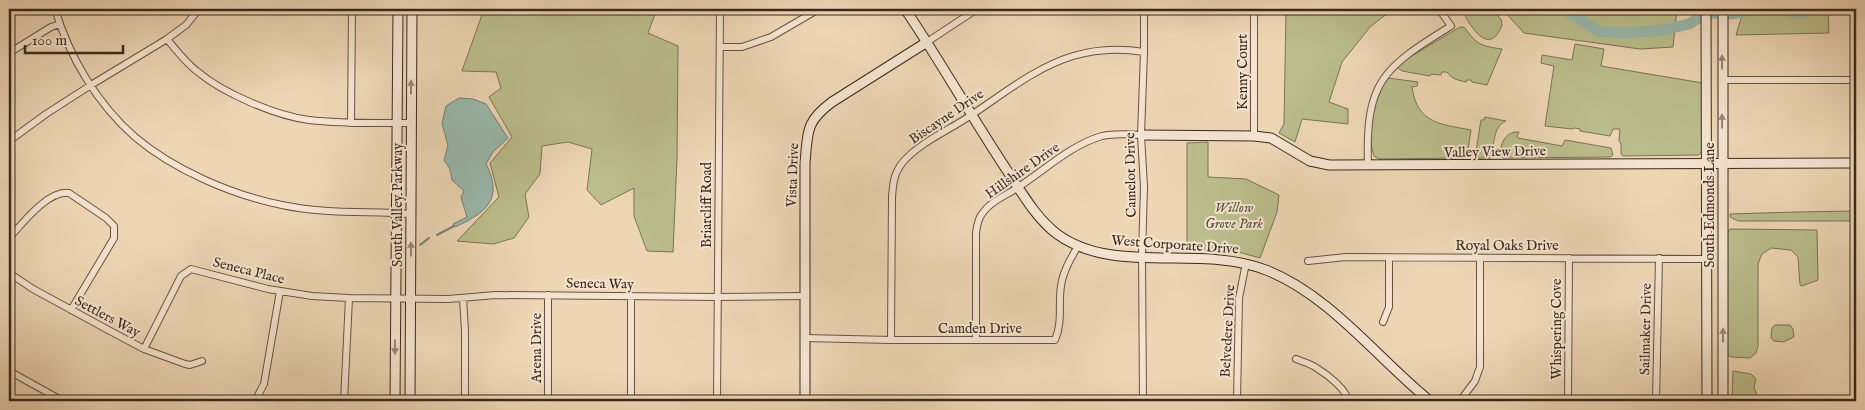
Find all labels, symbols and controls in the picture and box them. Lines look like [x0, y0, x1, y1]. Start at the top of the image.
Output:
scale bar [25, 22, 122, 54]
text: 100 m [32, 31, 68, 50]
street label: Kenny Court [1234, 34, 1252, 110]
one-way arrow [1718, 53, 1726, 69]
one-way arrow [407, 78, 415, 94]
street label: Biscayne Drive [906, 85, 988, 148]
one-way arrow [1718, 113, 1726, 129]
street label: Camelot Drive [1121, 132, 1141, 218]
street label: Hillshire Drive [982, 138, 1064, 203]
street label: Vista Drive [783, 142, 803, 209]
street label: Valley View Drive [1443, 142, 1547, 162]
street label: South Edmonds Lane [1701, 142, 1719, 268]
street label: South Valley Parkway [389, 143, 407, 267]
street label: Briarcliff Road [698, 161, 716, 248]
park label: Willow Grove Park [1205, 199, 1263, 233]
street label: West Corporate Drive [1111, 232, 1240, 258]
street label: Royal Oaks Drive [1455, 237, 1559, 255]
one-way arrow [407, 241, 415, 257]
street label: Seneca Place [211, 253, 287, 289]
street label: Seneca Way [566, 274, 634, 294]
street label: Whispering Cove [1548, 278, 1566, 380]
street label: Sailmaker Drive [1636, 282, 1656, 375]
street label: Belvedere Drive [1217, 284, 1239, 378]
street label: Settlers Way [72, 292, 144, 342]
street label: Arena Drive [528, 312, 546, 384]
street label: Camden Drive [938, 320, 1022, 338]
one-way arrow [1719, 327, 1727, 343]
one-way arrow [391, 339, 399, 355]

